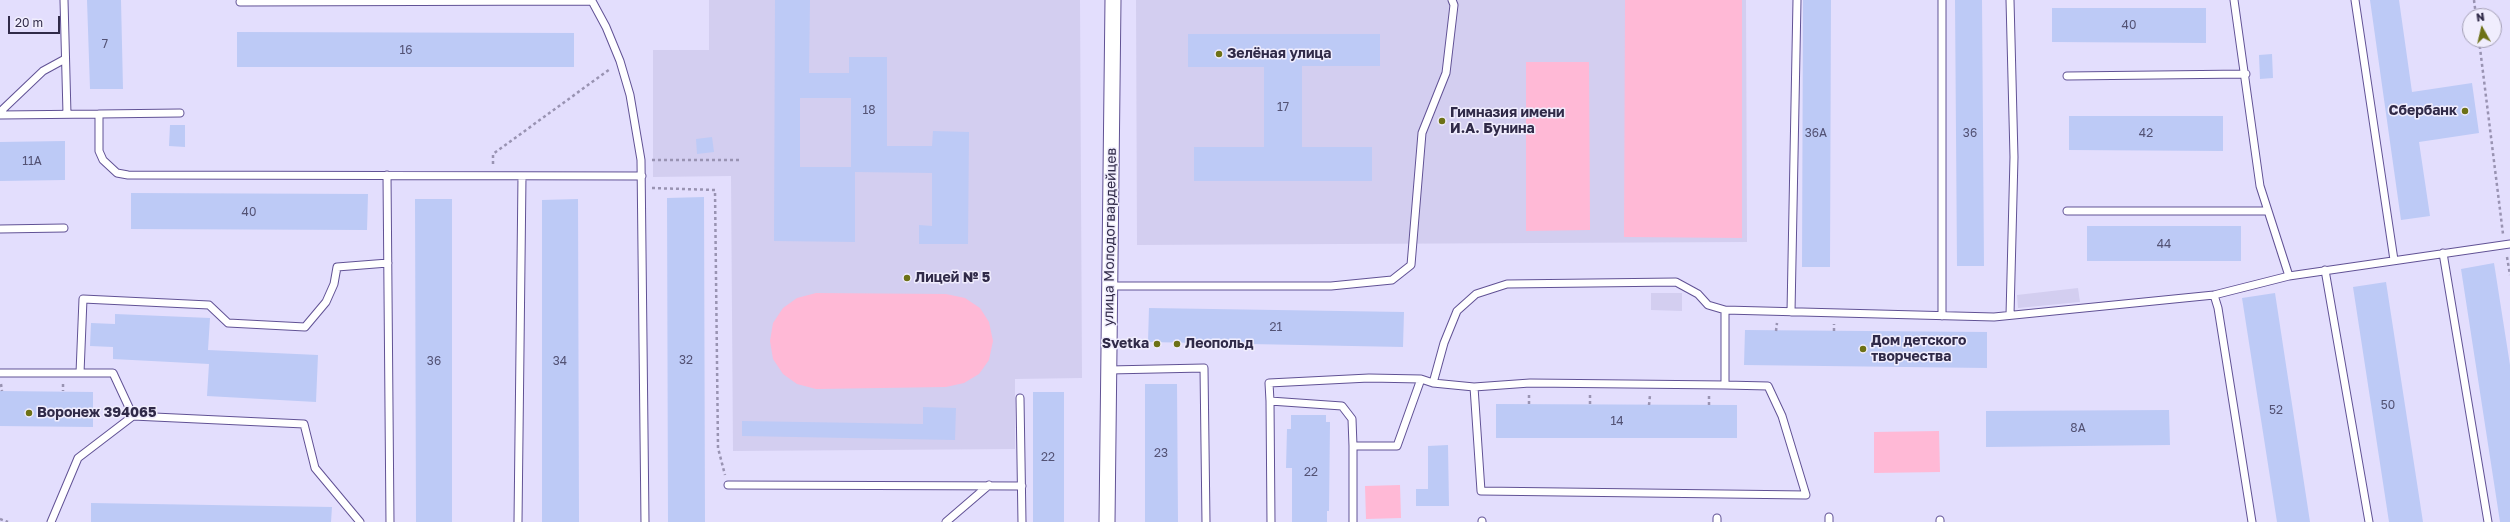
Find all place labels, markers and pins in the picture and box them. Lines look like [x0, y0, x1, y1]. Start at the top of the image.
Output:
place label: Зелёная улица [1227, 46, 1331, 62]
marker: Зелёная улица [1214, 49, 1224, 59]
place label: Сбербанк [2388, 103, 2457, 119]
place label: Гимназия имени И.А. Бунина [1450, 105, 1565, 138]
marker: Сбербанк [2460, 106, 2470, 116]
marker: Гимназия имени И.А. Бунина [1437, 116, 1447, 126]
place label: Лицей № 5 [915, 270, 990, 286]
marker: Лицей № 5 [902, 273, 912, 283]
place label: Дом детского творчества [1871, 333, 1966, 366]
place label: Svetka [1102, 336, 1149, 352]
place label: Леопольд [1185, 336, 1254, 352]
marker: Svetka [1152, 339, 1162, 349]
marker: Леопольд [1172, 339, 1182, 349]
marker: Дом детского творчества [1858, 344, 1868, 354]
place label: Воронеж 394065 [37, 405, 156, 421]
marker: Воронеж 394065 [24, 408, 34, 418]

